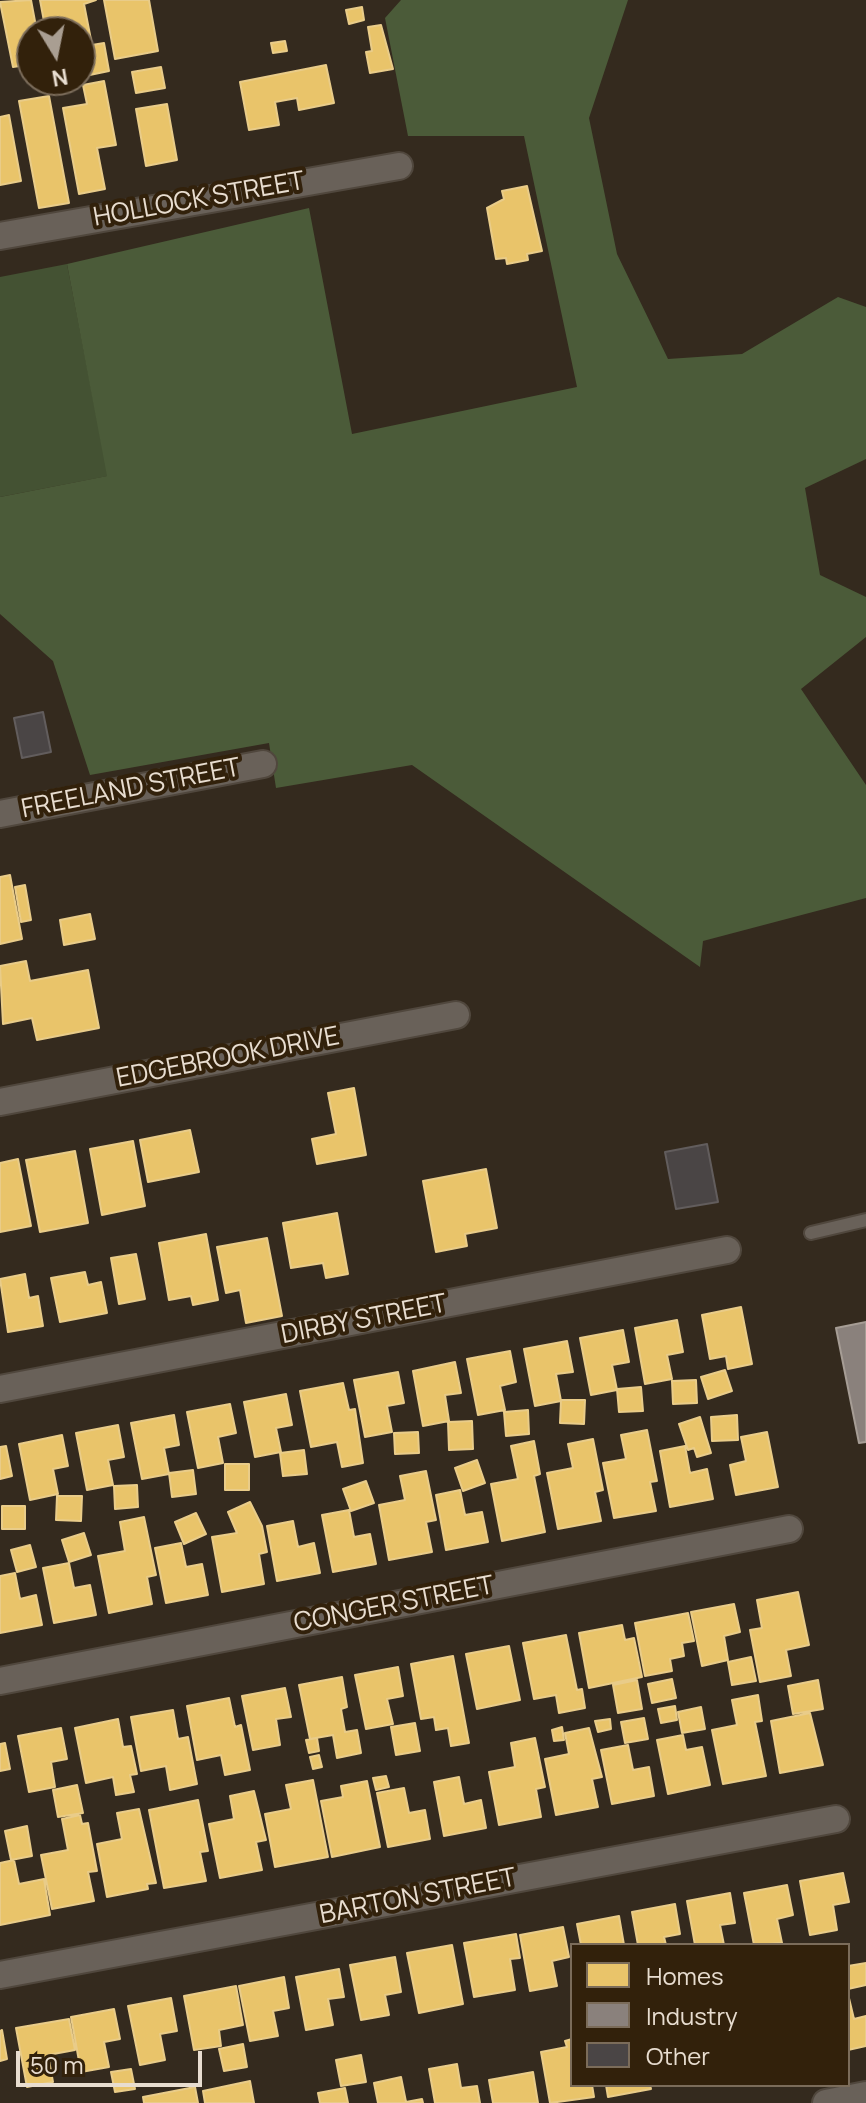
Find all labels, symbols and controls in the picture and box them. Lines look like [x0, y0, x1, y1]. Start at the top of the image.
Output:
north arrow [16, 16, 96, 96]
text: N [49, 62, 70, 94]
street label: HOLLOCK STREET [91, 166, 307, 234]
street label: FREELAND STREET [19, 752, 243, 826]
street label: EDGEBROOK DRIVE [114, 1021, 342, 1095]
street label: DIRBY STREET [279, 1289, 449, 1351]
street label: CONGER STREET [291, 1570, 497, 1640]
street label: BARTON STREET [317, 1863, 519, 1931]
legend [570, 1943, 850, 2087]
text: Homes [646, 1959, 724, 1992]
text: Industry [646, 1999, 738, 2032]
scale bar [20, 2035, 206, 2085]
text: Other [646, 2039, 710, 2072]
text: 50 m [30, 2048, 84, 2081]

